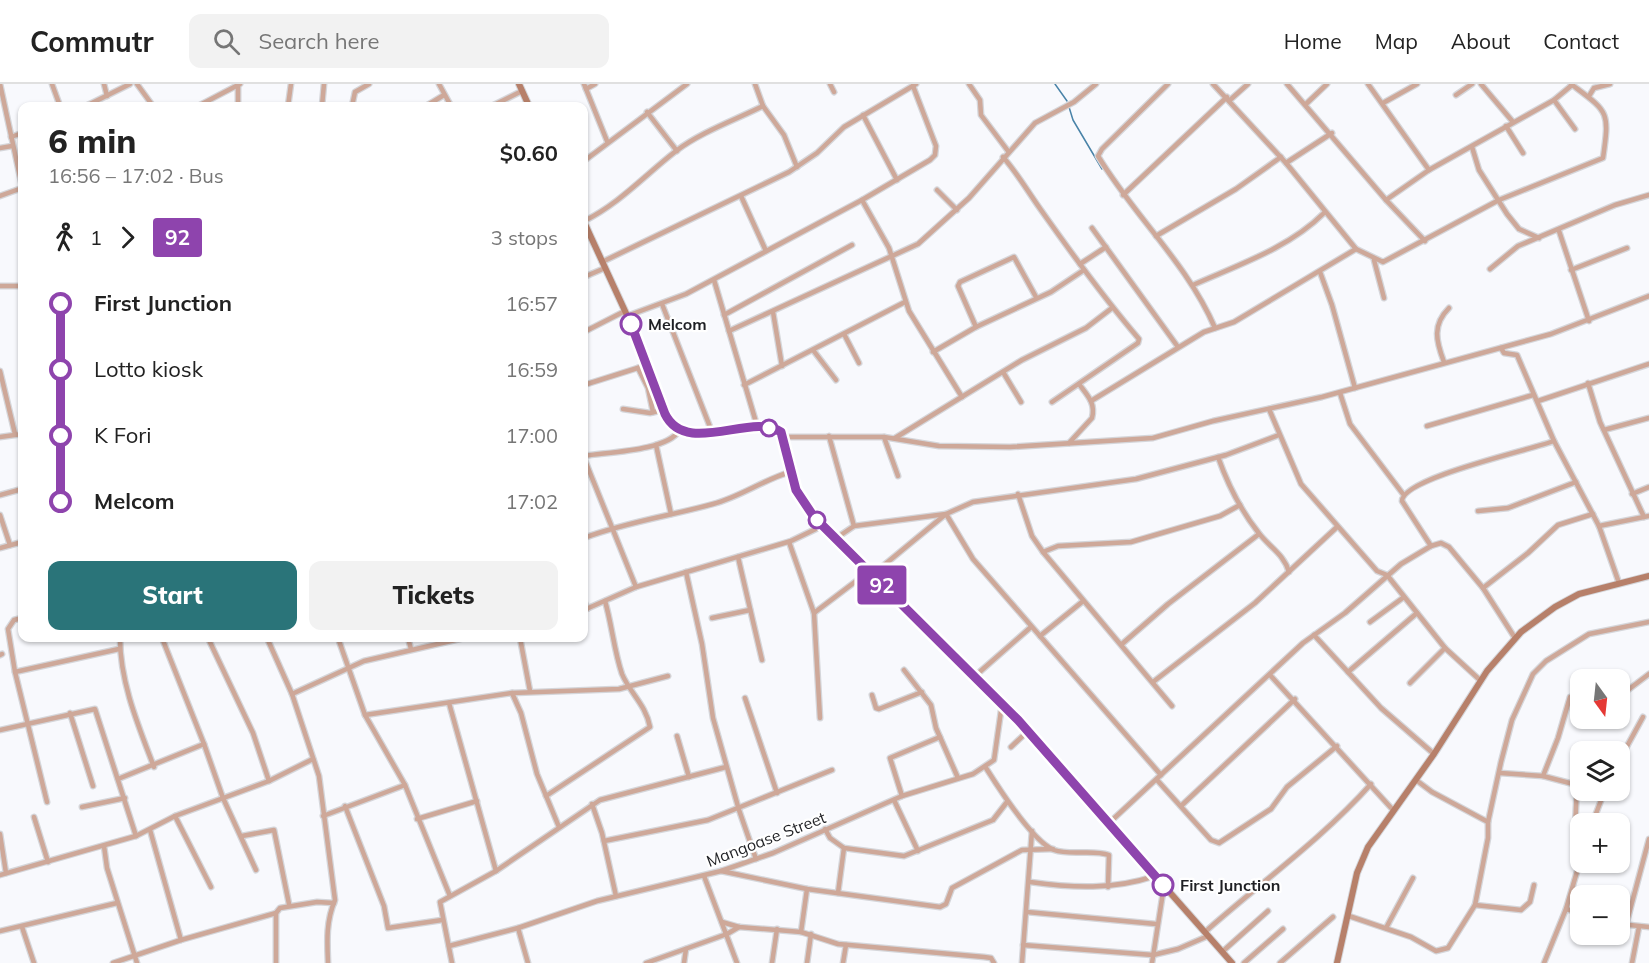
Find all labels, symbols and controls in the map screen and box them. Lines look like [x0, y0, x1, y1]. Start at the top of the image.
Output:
search box [189, 14, 609, 68]
text: Commutr [30, 24, 153, 59]
icon: search [210, 25, 243, 58]
text: Search here [258, 27, 379, 55]
text: Home [1284, 28, 1342, 54]
text: Map [1375, 28, 1418, 54]
text: About [1451, 28, 1510, 54]
text: Contact [1543, 28, 1619, 54]
text: 6 min [48, 120, 136, 161]
text: $0.60 [500, 139, 558, 167]
text: 16:56 – 17:02 · Bus [48, 163, 224, 188]
icon: walk [48, 221, 81, 254]
icon: forward [111, 221, 144, 254]
text: 92 [165, 224, 190, 250]
text: 1 [90, 225, 102, 250]
text: 3 stops [491, 225, 558, 250]
text: First Junction [94, 289, 232, 317]
text: 16:57 [505, 291, 558, 316]
marker: Melcom [620, 313, 642, 335]
place label: Melcom [648, 314, 707, 334]
text: Lotto kiosk [94, 355, 203, 383]
text: 16:59 [505, 357, 558, 382]
unlabelled marker [760, 419, 778, 437]
text: K Fori [94, 421, 151, 449]
text: 17:00 [505, 423, 558, 448]
text: Melcom [94, 487, 175, 515]
text: 17:02 [505, 489, 558, 514]
unlabelled marker [808, 511, 826, 529]
button: Start [48, 561, 297, 630]
button: Tickets [309, 561, 558, 630]
line badge: 92 [855, 566, 909, 604]
text: 92 [869, 572, 895, 598]
north arrow [1570, 669, 1630, 729]
map controls [1570, 669, 1630, 945]
button: layers [1570, 741, 1630, 801]
street label: Mangoase Street [704, 807, 829, 871]
button: + [1570, 813, 1630, 873]
marker: First Junction [1152, 874, 1174, 896]
place label: First Junction [1180, 875, 1280, 895]
button: − [1570, 885, 1630, 945]

